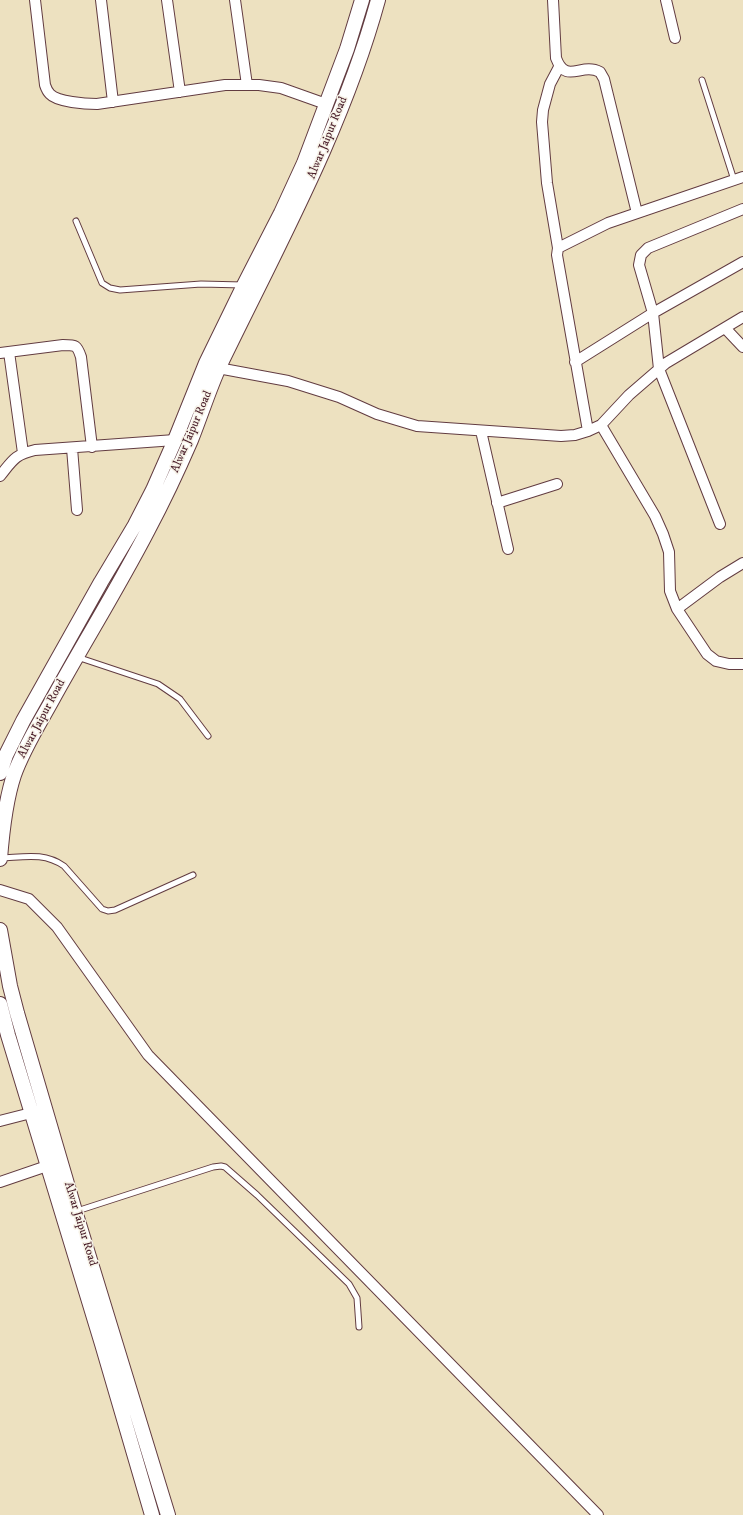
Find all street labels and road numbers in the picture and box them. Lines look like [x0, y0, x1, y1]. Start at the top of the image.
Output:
street label: Alwar Jaipur Road [305, 95, 351, 181]
street label: Alwar Jaipur Road [168, 389, 216, 475]
street label: Alwar Jaipur Road [15, 677, 69, 761]
street label: Alwar Jaipur Road [60, 1180, 100, 1268]

